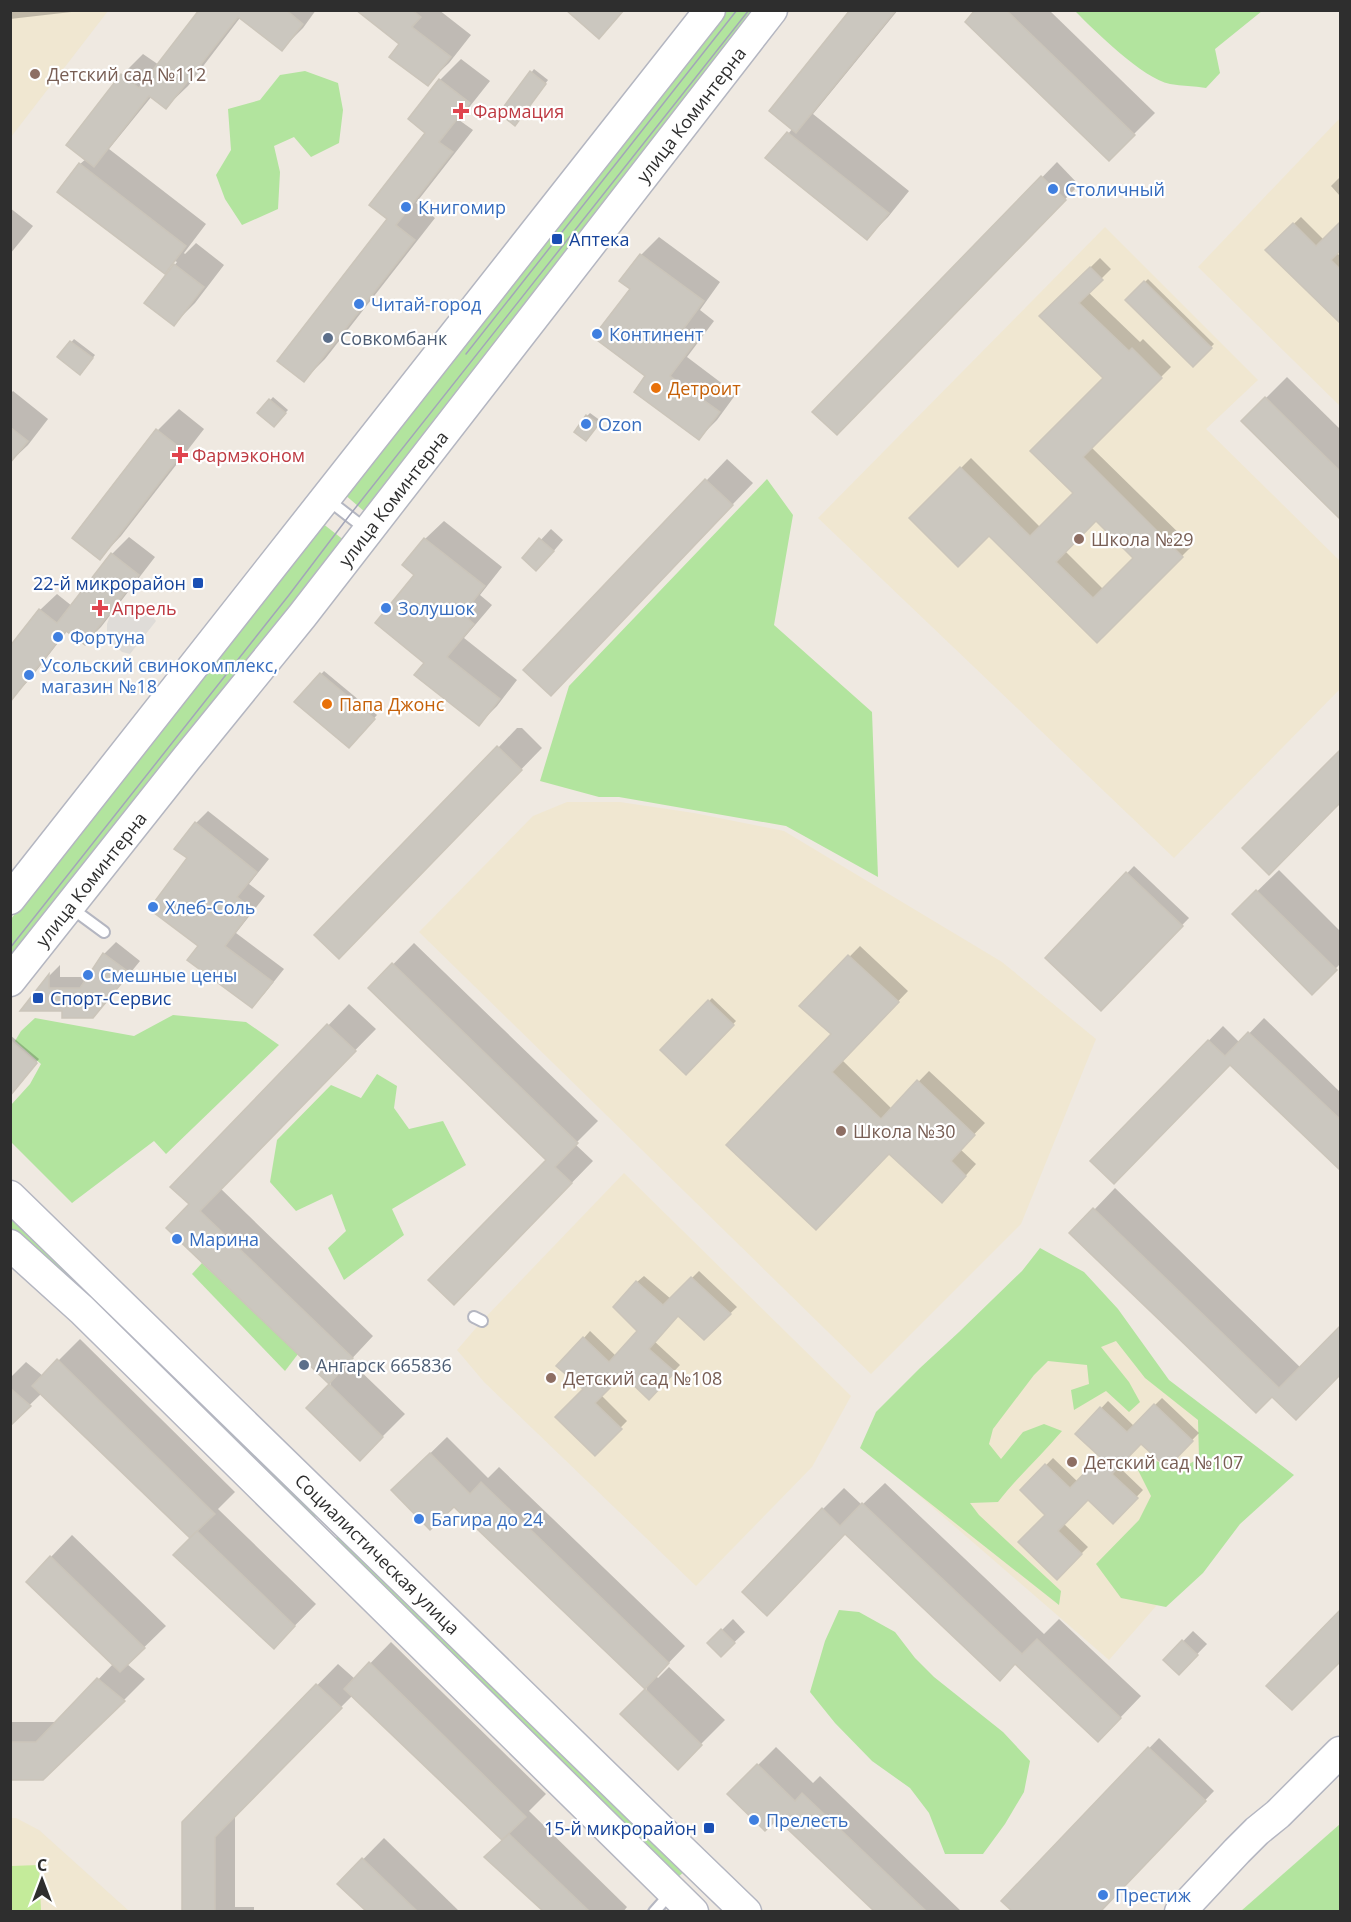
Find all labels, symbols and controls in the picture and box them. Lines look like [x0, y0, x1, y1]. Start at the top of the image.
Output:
street label: улица Коминтерна [631, 42, 751, 187]
place label: Детский сад №112 [47, 62, 206, 86]
marker: Детский сад №112 [28, 67, 42, 81]
place label: Фармация [473, 99, 564, 123]
marker: Фармация [454, 104, 468, 118]
place label: Столичный [1065, 177, 1165, 201]
marker: Столичный [1046, 182, 1060, 196]
place label: Книгомир [418, 195, 506, 219]
marker: Книгомир [399, 200, 413, 214]
place label: Аптека [569, 227, 629, 251]
marker: Аптека [550, 232, 564, 246]
place label: Читай-город [371, 292, 481, 316]
marker: Читай-город [352, 297, 366, 311]
place label: Континент [609, 322, 704, 346]
place label: Совкомбанк [340, 326, 448, 350]
marker: Континент [590, 327, 604, 341]
marker: Совкомбанк [321, 331, 335, 345]
place label: Детроит [668, 376, 741, 400]
marker: Детроит [649, 381, 663, 395]
place label: Ozon [598, 412, 642, 436]
marker: Ozon [579, 417, 593, 431]
street label: улица Коминтерна [333, 426, 453, 571]
place label: Фармэконом [192, 443, 305, 467]
marker: Фармэконом [173, 448, 187, 462]
place label: Школа №29 [1091, 527, 1194, 551]
marker: Школа №29 [1072, 532, 1086, 546]
place label: 22-й микрорайон [33, 571, 186, 595]
marker: 22-й микрорайон [191, 576, 205, 590]
place label: Апрель [112, 596, 177, 620]
place label: Золушок [398, 596, 475, 620]
marker: Апрель [93, 601, 107, 615]
marker: Золушок [379, 601, 393, 615]
place label: Фортуна [70, 625, 145, 649]
marker: Фортуна [51, 630, 65, 644]
place label: Усольский свинокомплекс, магазин №18 [41, 653, 278, 698]
marker: Усольский свинокомплекс, магазин №18 [22, 668, 36, 682]
place label: Папа Джонс [339, 692, 445, 716]
marker: Папа Джонс [320, 697, 334, 711]
street label: улица Коминтерна [30, 807, 152, 951]
place label: Хлеб-Соль [165, 895, 255, 919]
marker: Хлеб-Соль [146, 900, 160, 914]
place label: Смешные цены [100, 963, 237, 987]
marker: Смешные цены [81, 968, 95, 982]
place label: Спорт-Сервис [50, 986, 172, 1010]
marker: Спорт-Сервис [31, 991, 45, 1005]
place label: Школа №30 [853, 1119, 956, 1143]
marker: Школа №30 [834, 1124, 848, 1138]
place label: Марина [189, 1227, 259, 1251]
marker: Марина [170, 1232, 184, 1246]
place label: Ангарск 665836 [316, 1353, 452, 1377]
marker: Ангарск 665836 [297, 1358, 311, 1372]
place label: Детский сад №108 [563, 1366, 722, 1390]
marker: Детский сад №108 [544, 1371, 558, 1385]
place label: Детский сад №107 [1084, 1450, 1243, 1474]
marker: Детский сад №107 [1065, 1455, 1079, 1469]
street label: Социалистическая улица [290, 1468, 465, 1640]
place label: Багира до 24 [431, 1507, 543, 1531]
marker: Багира до 24 [412, 1512, 426, 1526]
place label: Прелесть [766, 1808, 848, 1832]
marker: Прелесть [747, 1813, 761, 1827]
place label: 15-й микрорайон [544, 1816, 697, 1840]
marker: 15-й микрорайон [702, 1821, 716, 1835]
north arrow [12, 1850, 72, 1910]
text: С [37, 1854, 47, 1876]
place label: Престиж [1115, 1883, 1192, 1907]
marker: Престиж [1096, 1888, 1110, 1902]

